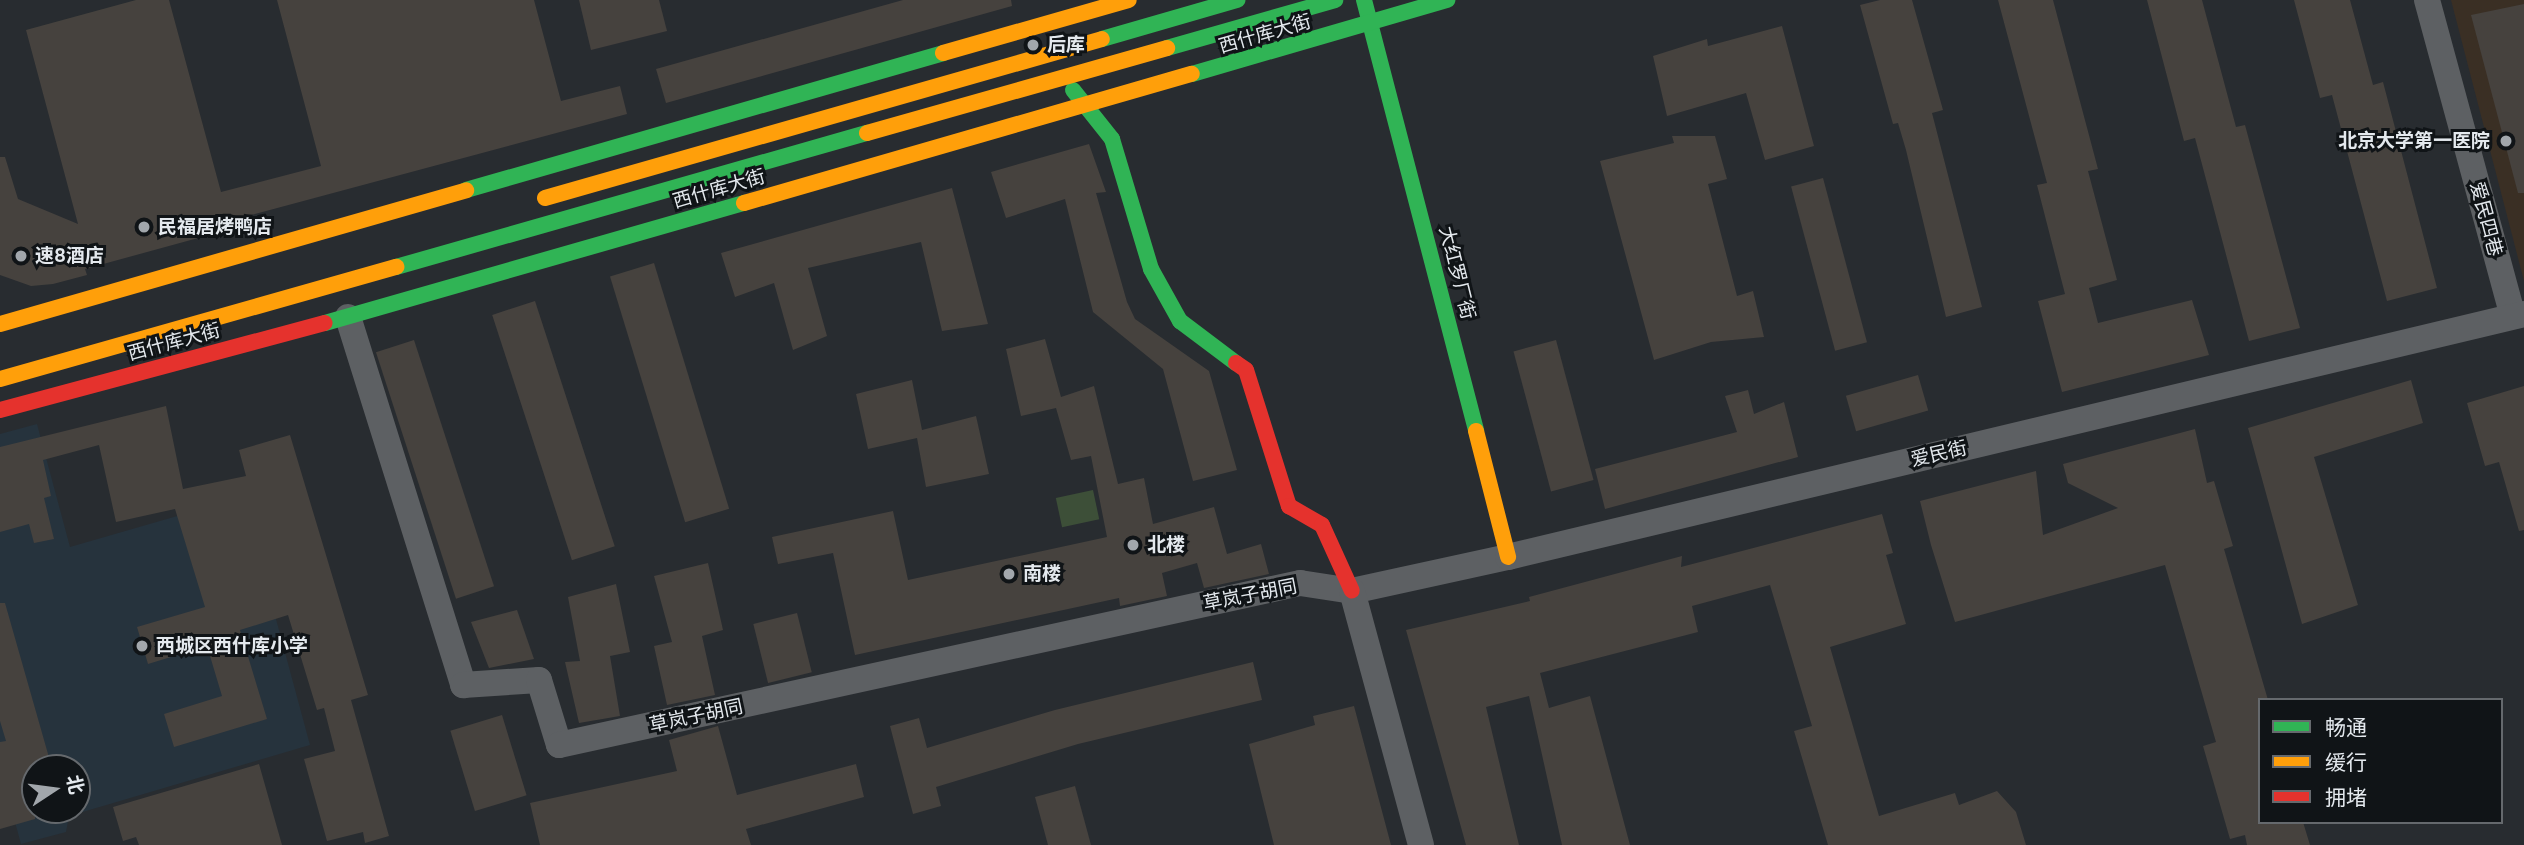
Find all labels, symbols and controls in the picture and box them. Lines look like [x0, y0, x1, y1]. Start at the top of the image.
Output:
street label: 西什库大街 [1216, 10, 1314, 58]
place label: 后库 [1047, 34, 1085, 56]
marker: 后库 [1025, 37, 1041, 53]
place label: 北京大学第一医院 [2338, 130, 2490, 152]
marker: 北京大学第一医院 [2496, 131, 2516, 151]
street label: 西什库大街 [670, 165, 768, 213]
street label: 爱民四巷 [2465, 179, 2507, 259]
place label: 民福居烤鸭店 [158, 216, 272, 238]
marker: 民福居烤鸭店 [136, 219, 152, 235]
street label: 大红罗厂街 [1434, 224, 1480, 322]
place label: 速8酒店 [35, 245, 104, 267]
marker: 速8酒店 [13, 248, 29, 264]
street label: 西什库大街 [125, 319, 223, 365]
street label: 爱民街 [1909, 436, 1969, 472]
place label: 北楼 [1147, 534, 1185, 556]
marker: 北楼 [1125, 537, 1141, 553]
place label: 南楼 [1023, 563, 1061, 585]
marker: 南楼 [1001, 566, 1017, 582]
street label: 草岚子胡同 [1201, 575, 1299, 615]
place label: 西城区西什库小学 [156, 635, 308, 657]
marker: 西城区西什库小学 [134, 638, 150, 654]
street label: 草岚子胡同 [647, 695, 745, 737]
legend [2258, 698, 2503, 824]
text: 畅通 [2325, 714, 2367, 742]
text: 缓行 [2325, 749, 2367, 777]
north arrow [21, 754, 91, 824]
text: 北 [61, 773, 89, 797]
text: 拥堵 [2325, 784, 2367, 812]

